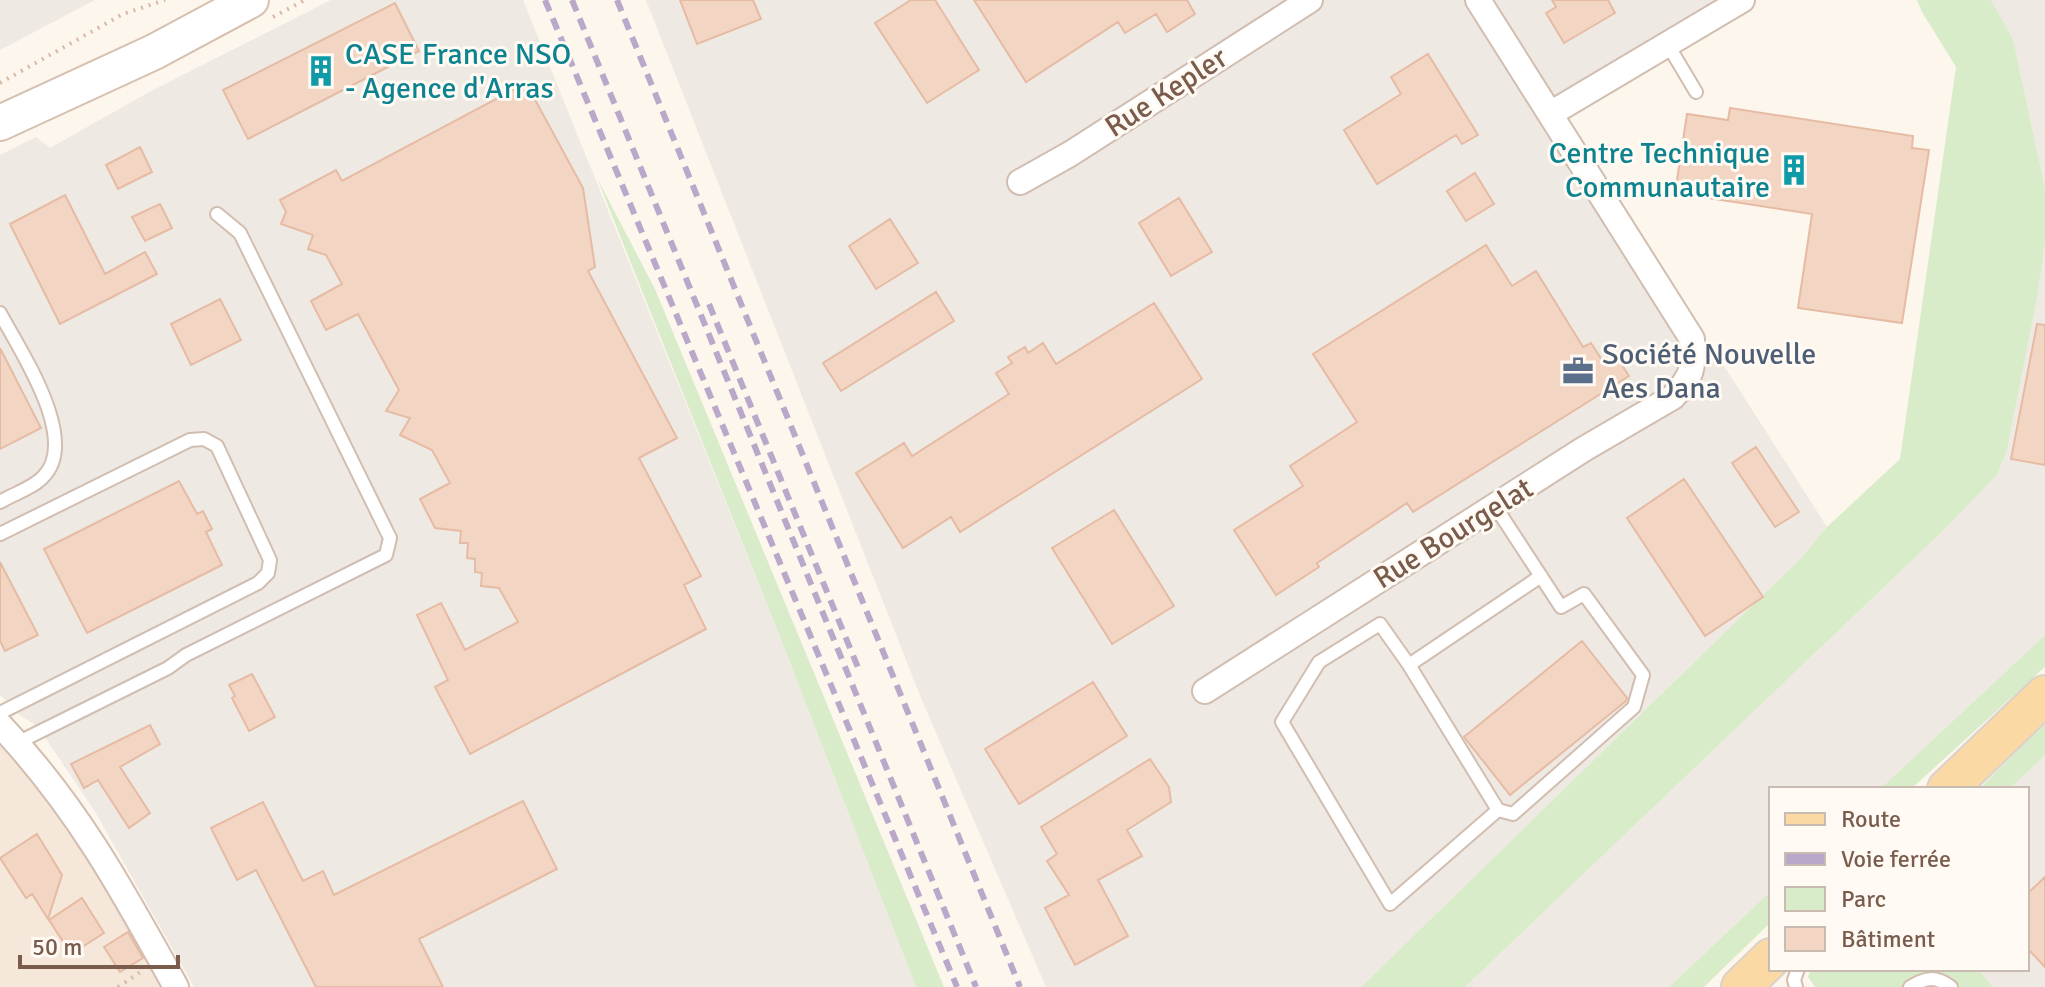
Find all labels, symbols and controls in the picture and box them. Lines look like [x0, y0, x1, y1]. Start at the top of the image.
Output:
place label: CASE France NSO - Agence d'Arras [345, 36, 571, 107]
street label: Rue Kepler [1098, 39, 1234, 146]
building icon: CASE France NSO - Agence d'Arras [304, 54, 338, 88]
place label: Centre Technique Communautaire [1549, 135, 1770, 206]
building icon: Centre Technique Communautaire [1777, 153, 1811, 187]
place label: Société Nouvelle Aes Dana [1602, 336, 1816, 407]
office icon: Société Nouvelle Aes Dana [1561, 354, 1595, 388]
street label: Rue Bourgelat [1367, 470, 1540, 597]
legend [1769, 787, 2029, 971]
text: Route [1841, 804, 1901, 834]
text: Voie ferrée [1841, 844, 1951, 874]
text: Parc [1841, 884, 1886, 914]
scale bar [20, 919, 178, 969]
text: Bâtiment [1841, 924, 1935, 954]
text: 50 m [32, 932, 82, 962]

